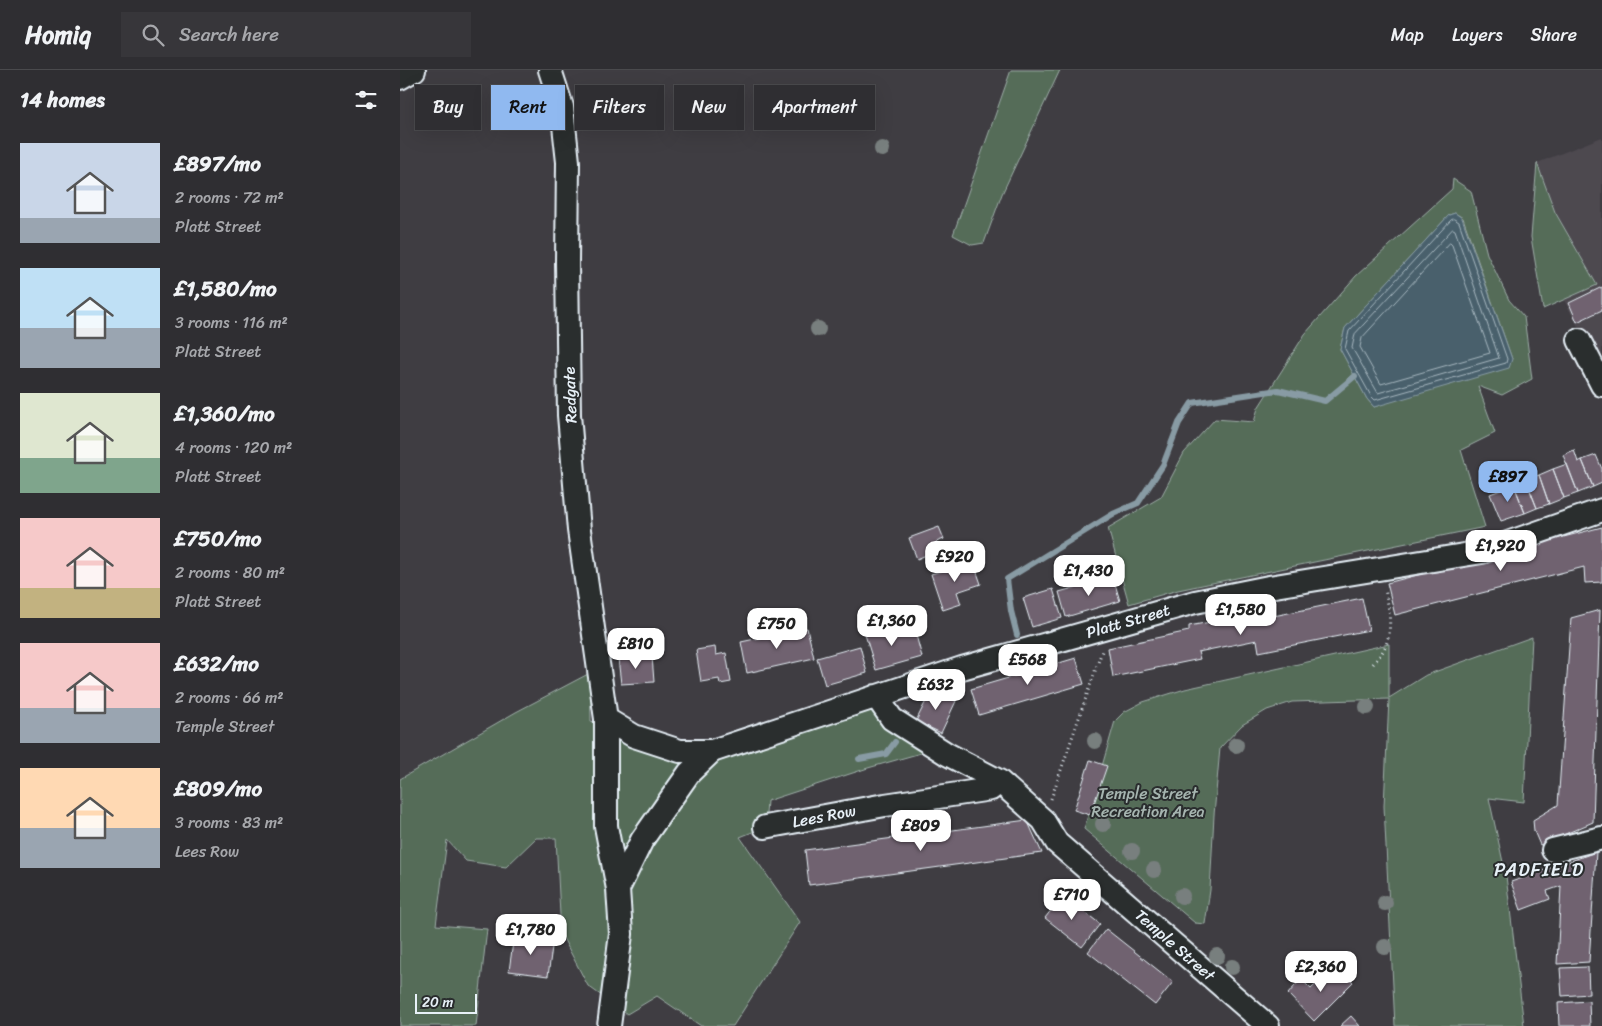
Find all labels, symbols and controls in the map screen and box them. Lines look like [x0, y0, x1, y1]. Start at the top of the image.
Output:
search box [121, 12, 471, 57]
text: Homiq [25, 14, 91, 56]
text: Search here [179, 18, 279, 51]
text: Map [1391, 19, 1424, 51]
text: Layers [1452, 19, 1503, 51]
text: Share [1531, 19, 1577, 51]
icon: search [139, 21, 167, 49]
text: 14 homes [20, 81, 105, 119]
chip: Buy [415, 85, 481, 130]
chip: Rent [491, 85, 565, 130]
chip: Filters [575, 85, 664, 130]
chip: New [674, 85, 744, 130]
chip: Apartment [754, 85, 875, 130]
icon: filters [352, 86, 380, 114]
text: £897/mo [175, 145, 261, 183]
icon: home [60, 163, 120, 223]
text: 2 rooms · 72 m² [175, 183, 284, 212]
text: Platt Street [175, 212, 261, 241]
text: £1,580/mo [175, 270, 277, 308]
icon: home [60, 288, 120, 348]
text: 3 rooms · 116 m² [175, 308, 288, 337]
text: Platt Street [175, 337, 261, 366]
street label: Redgate [555, 366, 585, 424]
text: £1,360/mo [175, 395, 275, 433]
icon: home [60, 413, 120, 473]
text: 4 rooms · 120 m² [175, 433, 292, 462]
pin: £897 [1478, 460, 1538, 503]
text: Platt Street [175, 462, 261, 491]
text: £897 [1489, 462, 1527, 491]
text: £750/mo [175, 520, 261, 558]
pin: £1,920 [1460, 530, 1542, 572]
text: £1,920 [1477, 531, 1525, 560]
icon: home [60, 538, 120, 598]
pin: £920 [925, 540, 985, 583]
text: £920 [936, 542, 974, 571]
pin: £1,430 [1048, 554, 1130, 597]
text: £1,430 [1065, 556, 1113, 585]
text: 2 rooms · 80 m² [175, 558, 285, 587]
text: Platt Street [175, 587, 261, 616]
pin: £1,580 [1200, 594, 1282, 636]
street label: Platt Street [1083, 595, 1173, 647]
text: £1,580 [1216, 595, 1266, 624]
pin: £1,360 [851, 604, 933, 647]
text: £1,360 [868, 606, 916, 635]
pin: £750 [747, 608, 807, 650]
text: £750 [758, 609, 796, 638]
pin: £810 [606, 628, 666, 670]
text: £810 [618, 629, 654, 658]
pin: £568 [998, 644, 1058, 686]
text: £632/mo [175, 645, 259, 683]
text: £568 [1010, 645, 1047, 674]
icon: home [60, 663, 120, 723]
pin: £632 [906, 668, 966, 711]
text: £632 [918, 670, 954, 699]
text: 2 rooms · 66 m² [175, 683, 284, 712]
text: Temple Street [175, 712, 274, 741]
text: £809/mo [175, 770, 262, 808]
park label: Temple Street Recreation Area [1091, 779, 1205, 826]
icon: home [60, 788, 120, 848]
street label: Lees Row [790, 796, 858, 836]
text: 3 rooms · 83 m² [175, 808, 283, 837]
pin: £809 [891, 810, 951, 852]
text: £809 [902, 811, 940, 840]
text: Lees Row [175, 837, 239, 866]
district label: PADFIELD [1494, 853, 1584, 886]
pin: £710 [1042, 878, 1102, 921]
text: £710 [1055, 880, 1089, 909]
street label: Temple Street [1128, 901, 1222, 989]
pin: £1,780 [490, 914, 572, 956]
text: £1,780 [507, 915, 555, 944]
pin: £2,360 [1280, 950, 1362, 993]
text: £2,360 [1296, 952, 1346, 981]
text: 20 m [422, 990, 453, 1015]
scale bar [415, 991, 478, 1014]

